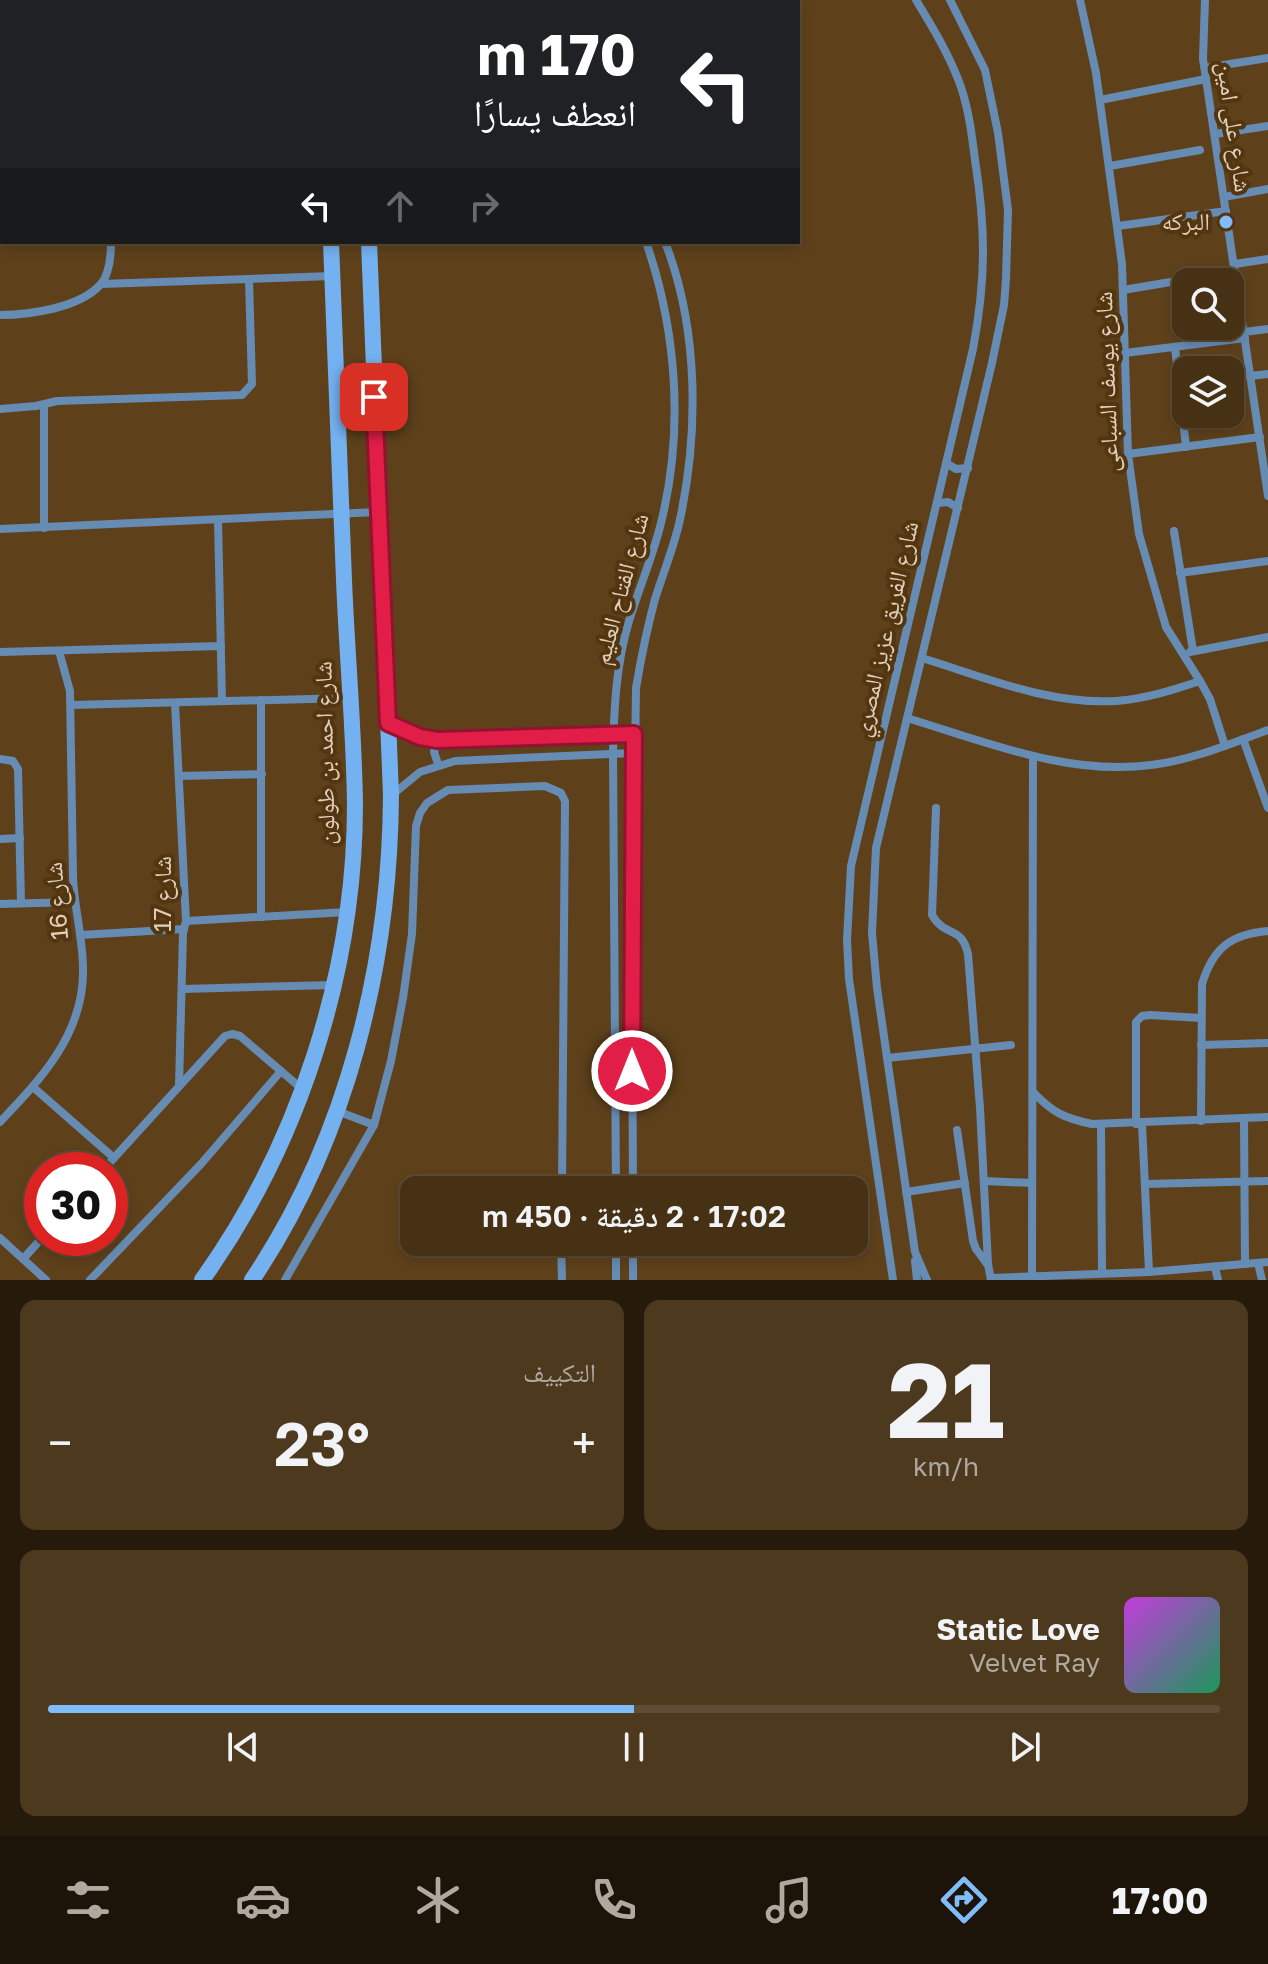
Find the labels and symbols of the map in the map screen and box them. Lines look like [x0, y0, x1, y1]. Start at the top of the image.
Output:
street label: شارع على امين [1210, 60, 1259, 194]
place label: البركه [1162, 206, 1210, 236]
marker: البركه [1217, 213, 1235, 231]
street label: شارع يوسف السباعى [1088, 291, 1125, 473]
pin [340, 363, 408, 431]
street label: شارع الفتاح العليم [585, 510, 657, 668]
street label: شارع الفريق عزيز المصري [846, 518, 929, 741]
street label: شارع احمد بن طولون [307, 661, 342, 845]
street label: شارع 17 [147, 856, 178, 932]
street label: شارع 16 [38, 861, 75, 941]
position arrow [590, 1029, 674, 1113]
speed limit sign: 30 [24, 1152, 128, 1256]

